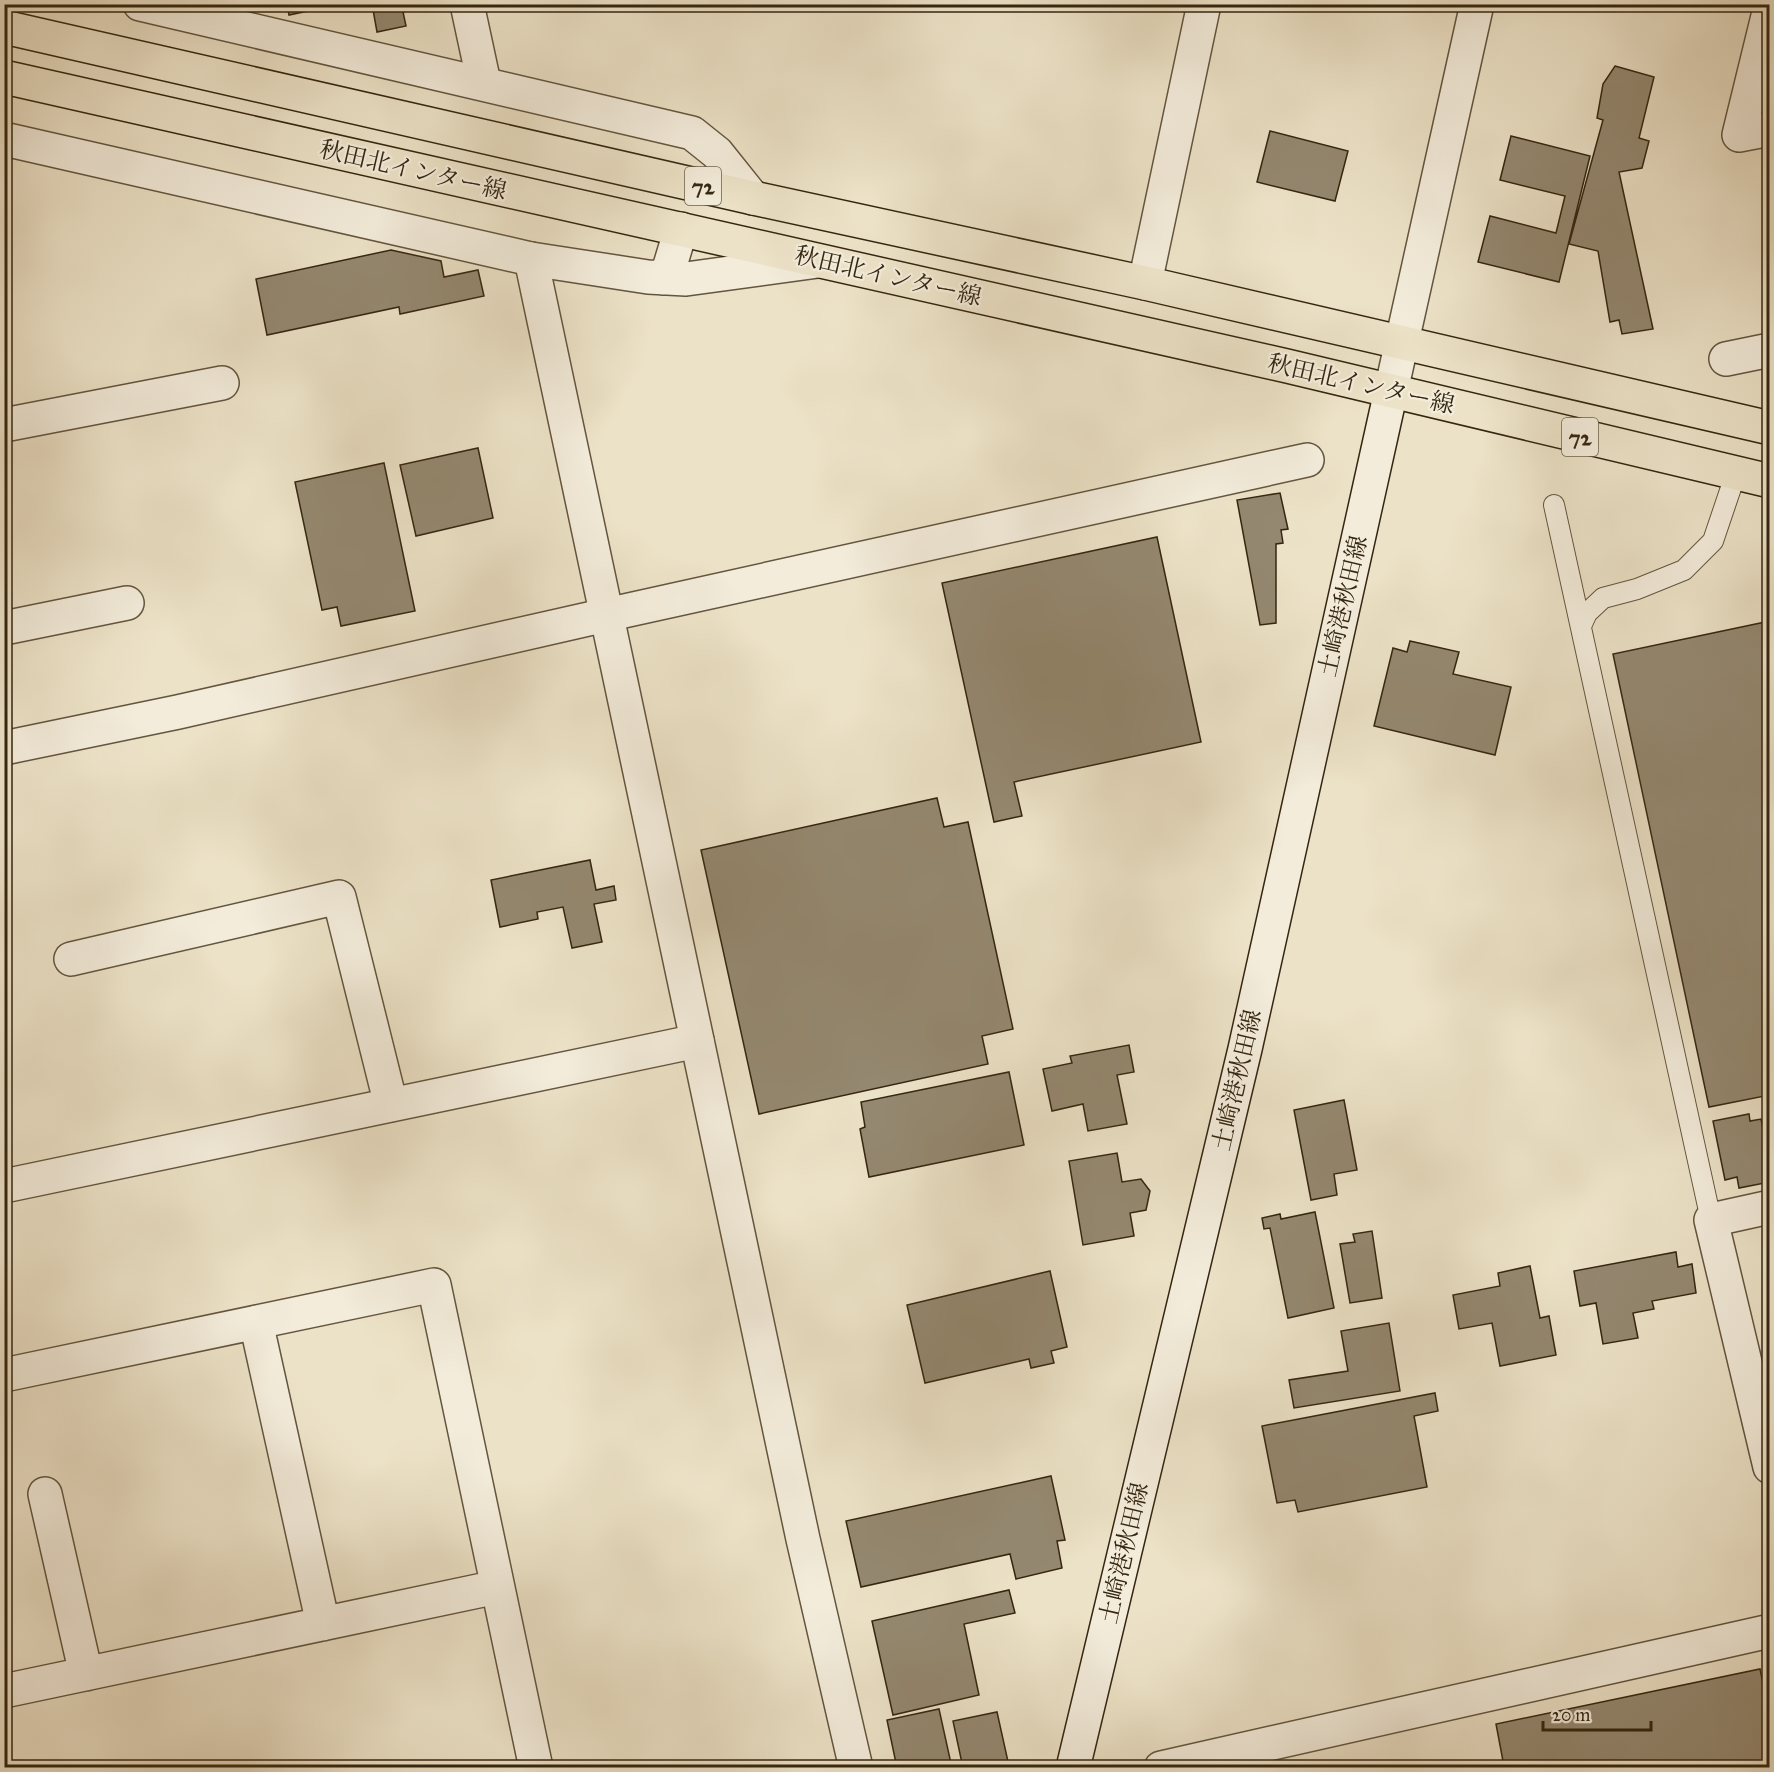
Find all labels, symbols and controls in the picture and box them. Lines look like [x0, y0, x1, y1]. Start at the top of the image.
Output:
street label: 秋田北インター線 [317, 134, 509, 206]
road number: 72 [685, 167, 721, 205]
street label: 秋田北インター線 [792, 240, 984, 312]
street label: 秋田北インター線 [1265, 348, 1457, 420]
road number: 72 [1562, 418, 1598, 456]
street label: 土崎港秋田線 [1312, 532, 1374, 680]
street label: 土崎港秋田線 [1206, 1006, 1268, 1154]
street label: 土崎港秋田線 [1093, 1479, 1155, 1627]
scale bar [1543, 1694, 1651, 1732]
text: 20 m [1552, 1704, 1590, 1726]

